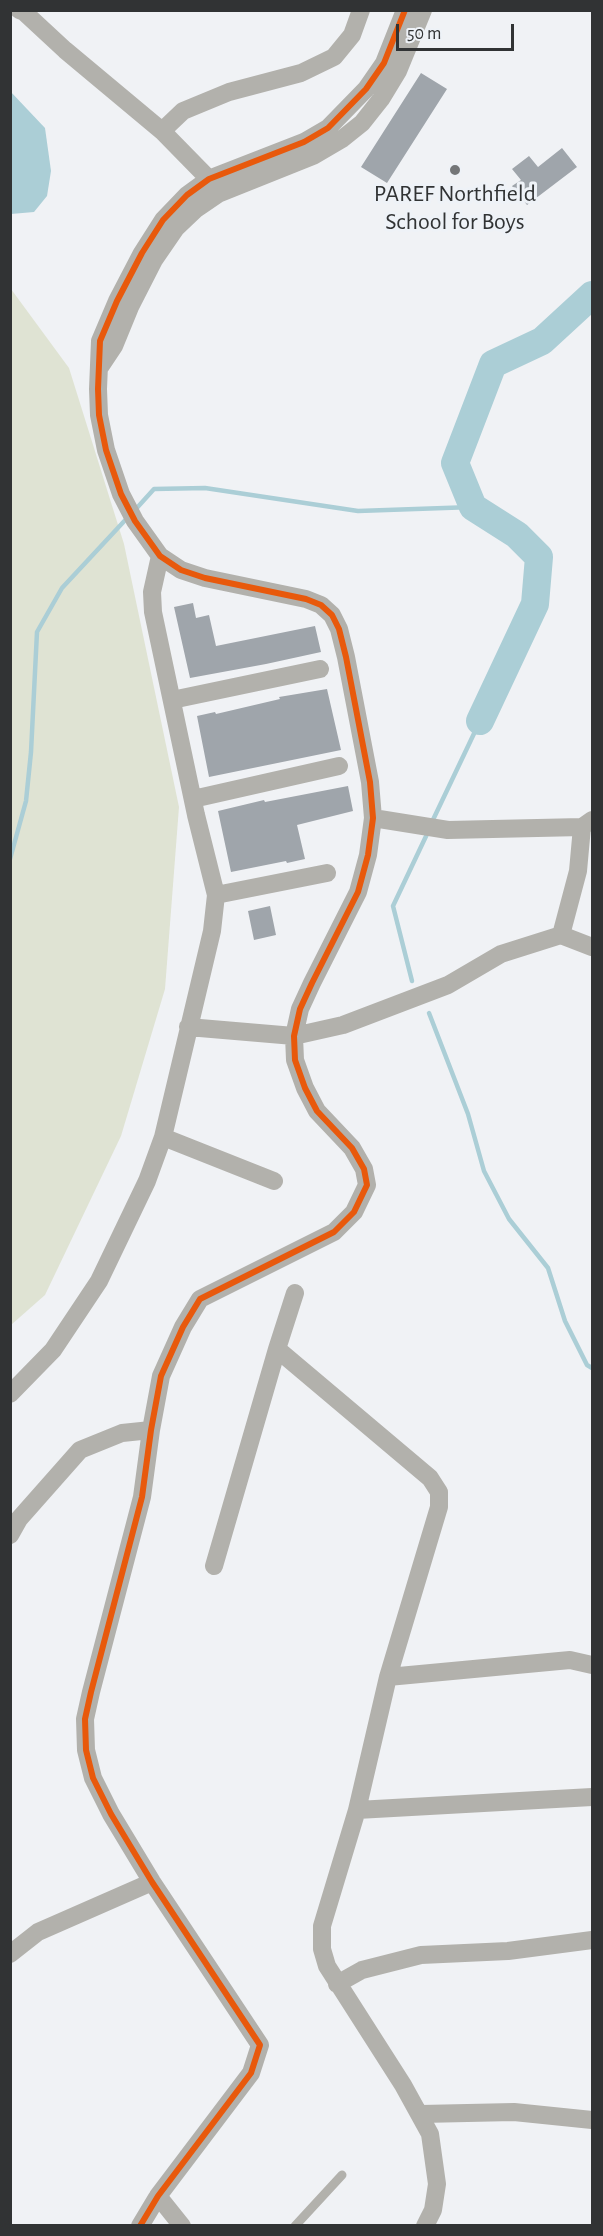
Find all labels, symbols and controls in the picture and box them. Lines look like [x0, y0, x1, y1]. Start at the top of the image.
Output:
scale bar [399, 12, 518, 50]
text: 50 m [407, 25, 441, 43]
marker: PAREF Northfield School for Boys [448, 163, 462, 177]
place label: PAREF Northfield School for Boys [374, 180, 536, 236]

